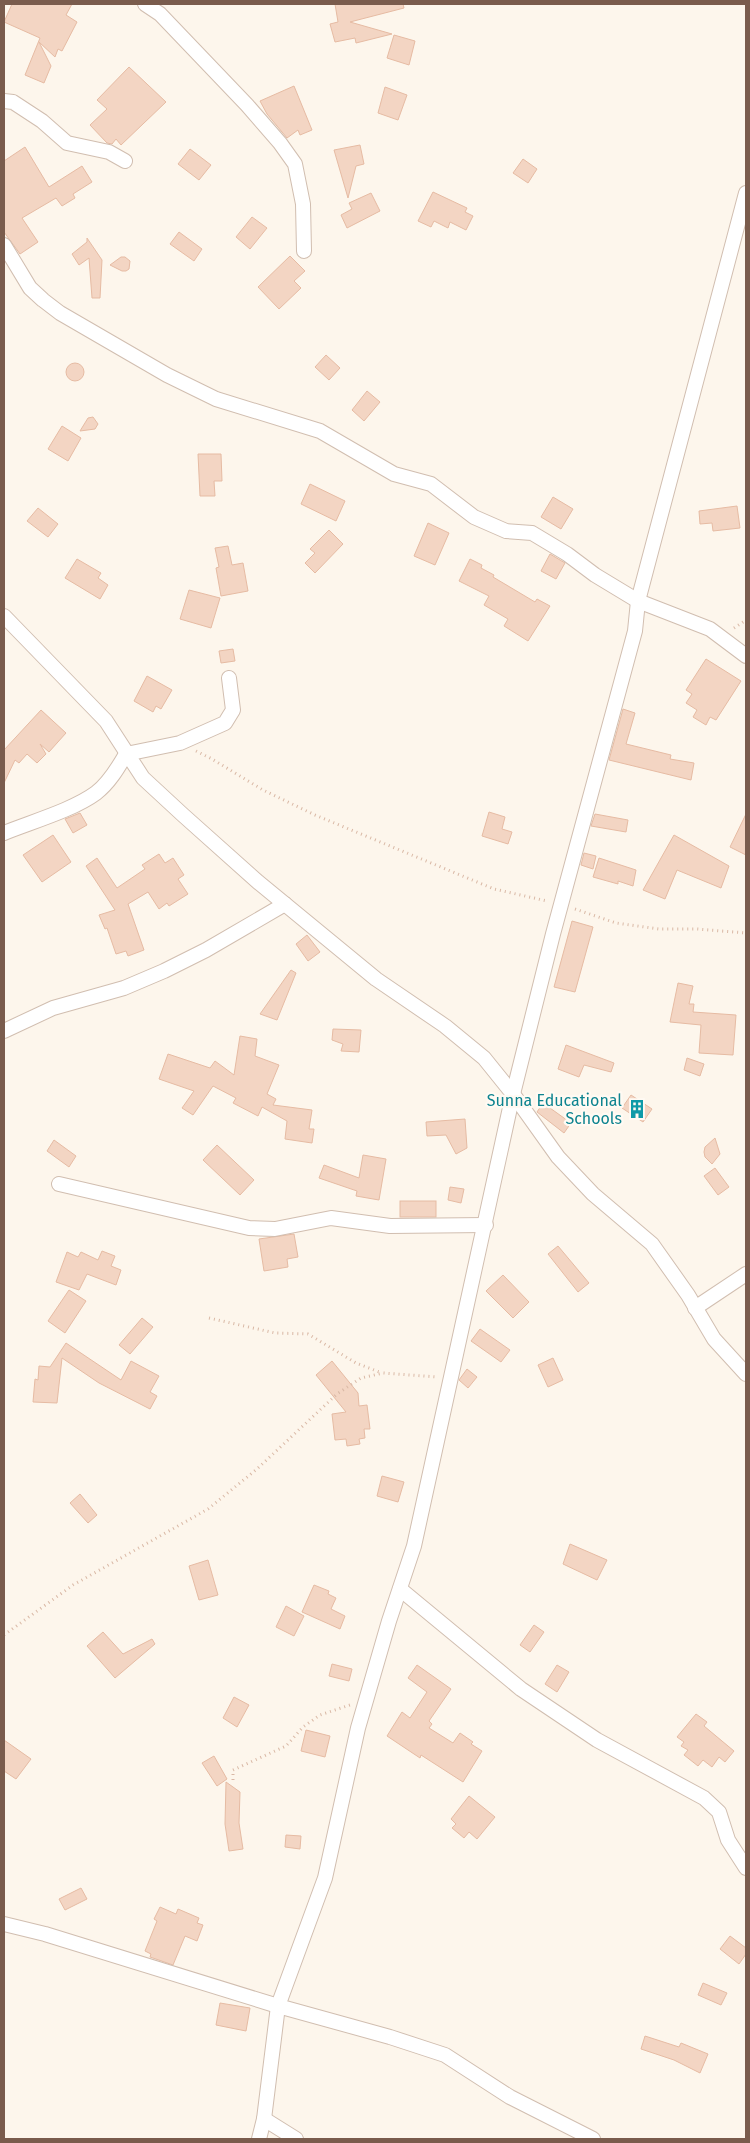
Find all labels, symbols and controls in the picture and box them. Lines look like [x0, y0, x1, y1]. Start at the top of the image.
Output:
place label: Sunna Educational Schools [487, 1091, 622, 1128]
building icon: Sunna Educational Schools [626, 1098, 648, 1120]

